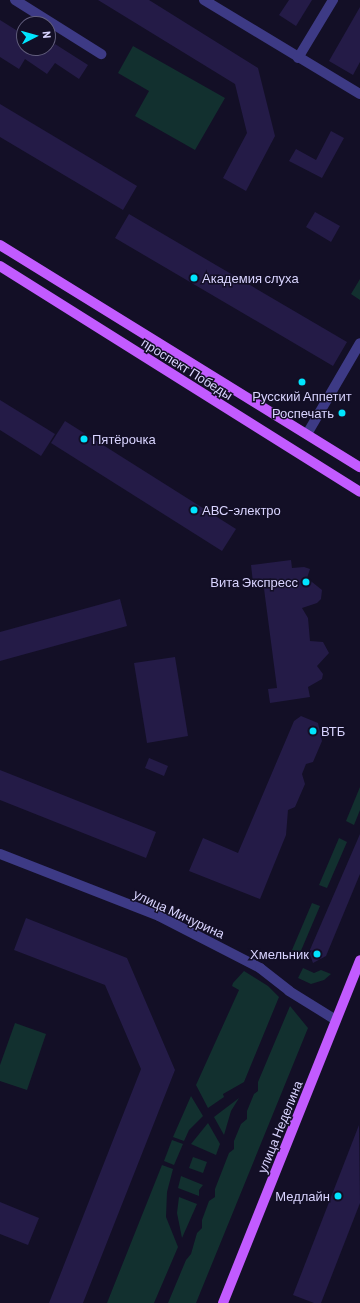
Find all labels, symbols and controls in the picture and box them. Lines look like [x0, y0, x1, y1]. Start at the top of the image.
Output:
north arrow [16, 16, 56, 56]
text: N [41, 30, 54, 39]
place label: Академия слуха [202, 270, 299, 286]
marker: Академия слуха [189, 273, 199, 283]
street label: проспект Победы [139, 335, 235, 403]
marker: Русский Аппетит [297, 377, 307, 387]
place label: Русский Аппетит [252, 388, 352, 404]
place label: Роспечать [272, 405, 334, 421]
marker: Роспечать [337, 408, 347, 418]
place label: Пятёрочка [92, 431, 156, 447]
marker: Пятёрочка [79, 434, 89, 444]
place label: АВС-электро [202, 502, 281, 518]
marker: АВС-электро [189, 505, 199, 515]
place label: Вита Экспресс [210, 574, 298, 590]
marker: Вита Экспресс [301, 577, 311, 587]
place label: ВТБ [321, 723, 345, 739]
marker: ВТБ [308, 726, 318, 736]
street label: улица Мичурина [131, 886, 227, 942]
place label: Хмельник [250, 946, 309, 962]
marker: Хмельник [312, 949, 322, 959]
street label: улица Неделина [254, 1079, 306, 1175]
place label: Медлайн [275, 1188, 330, 1204]
marker: Медлайн [333, 1191, 343, 1201]

